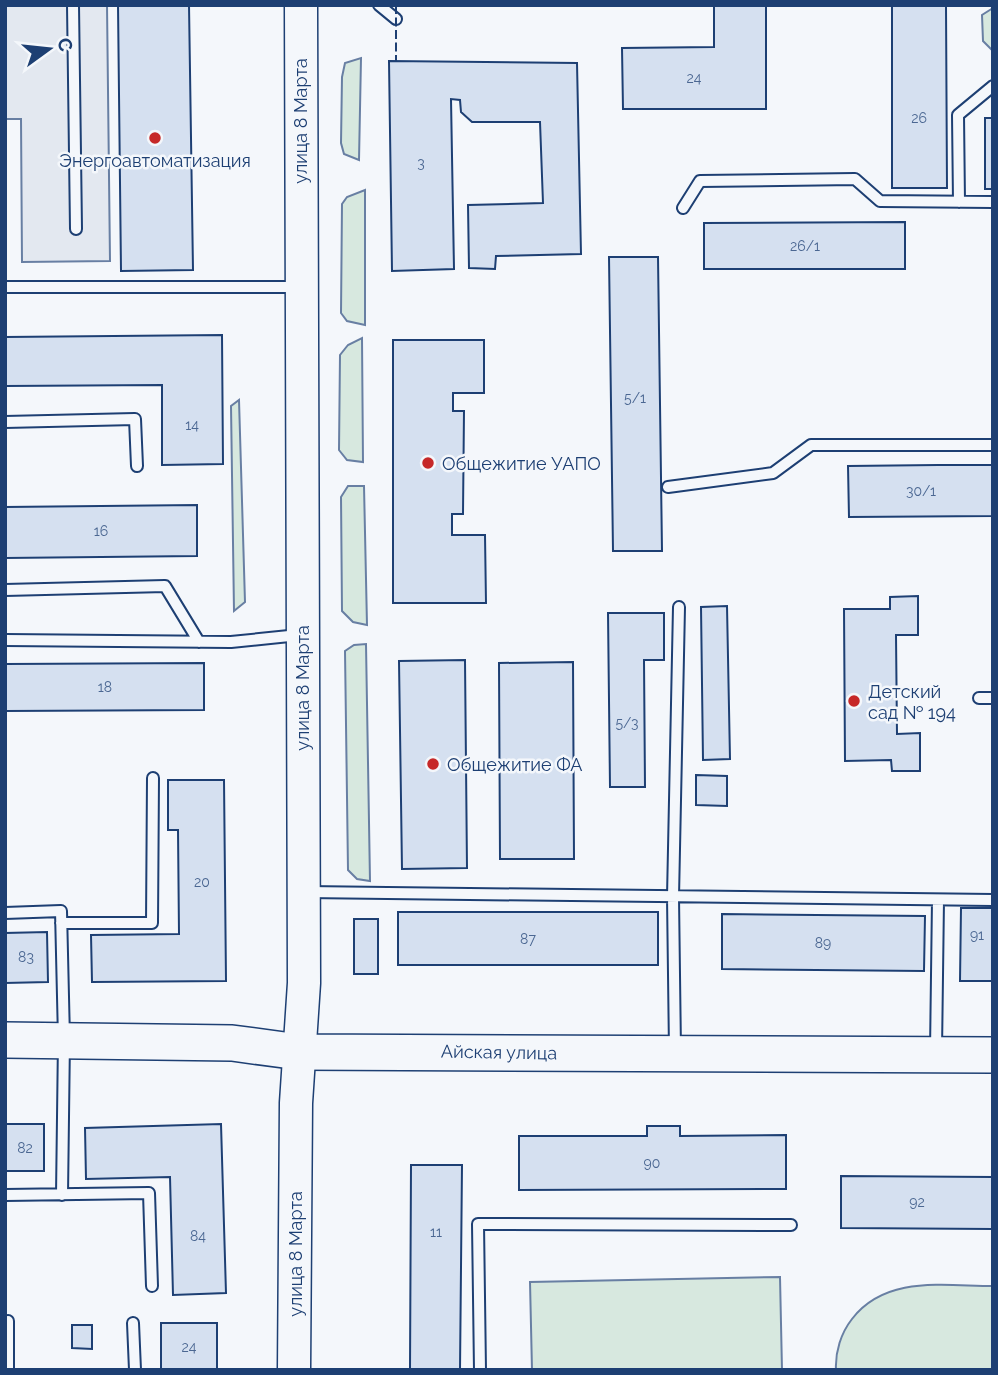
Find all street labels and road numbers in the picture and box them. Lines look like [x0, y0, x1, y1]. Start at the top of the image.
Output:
street label: улица 8 Марта [290, 58, 311, 184]
street label: улица 8 Марта [292, 625, 313, 751]
street label: Айская улица [441, 1040, 557, 1064]
street label: улица 8 Марта [285, 1191, 306, 1317]

